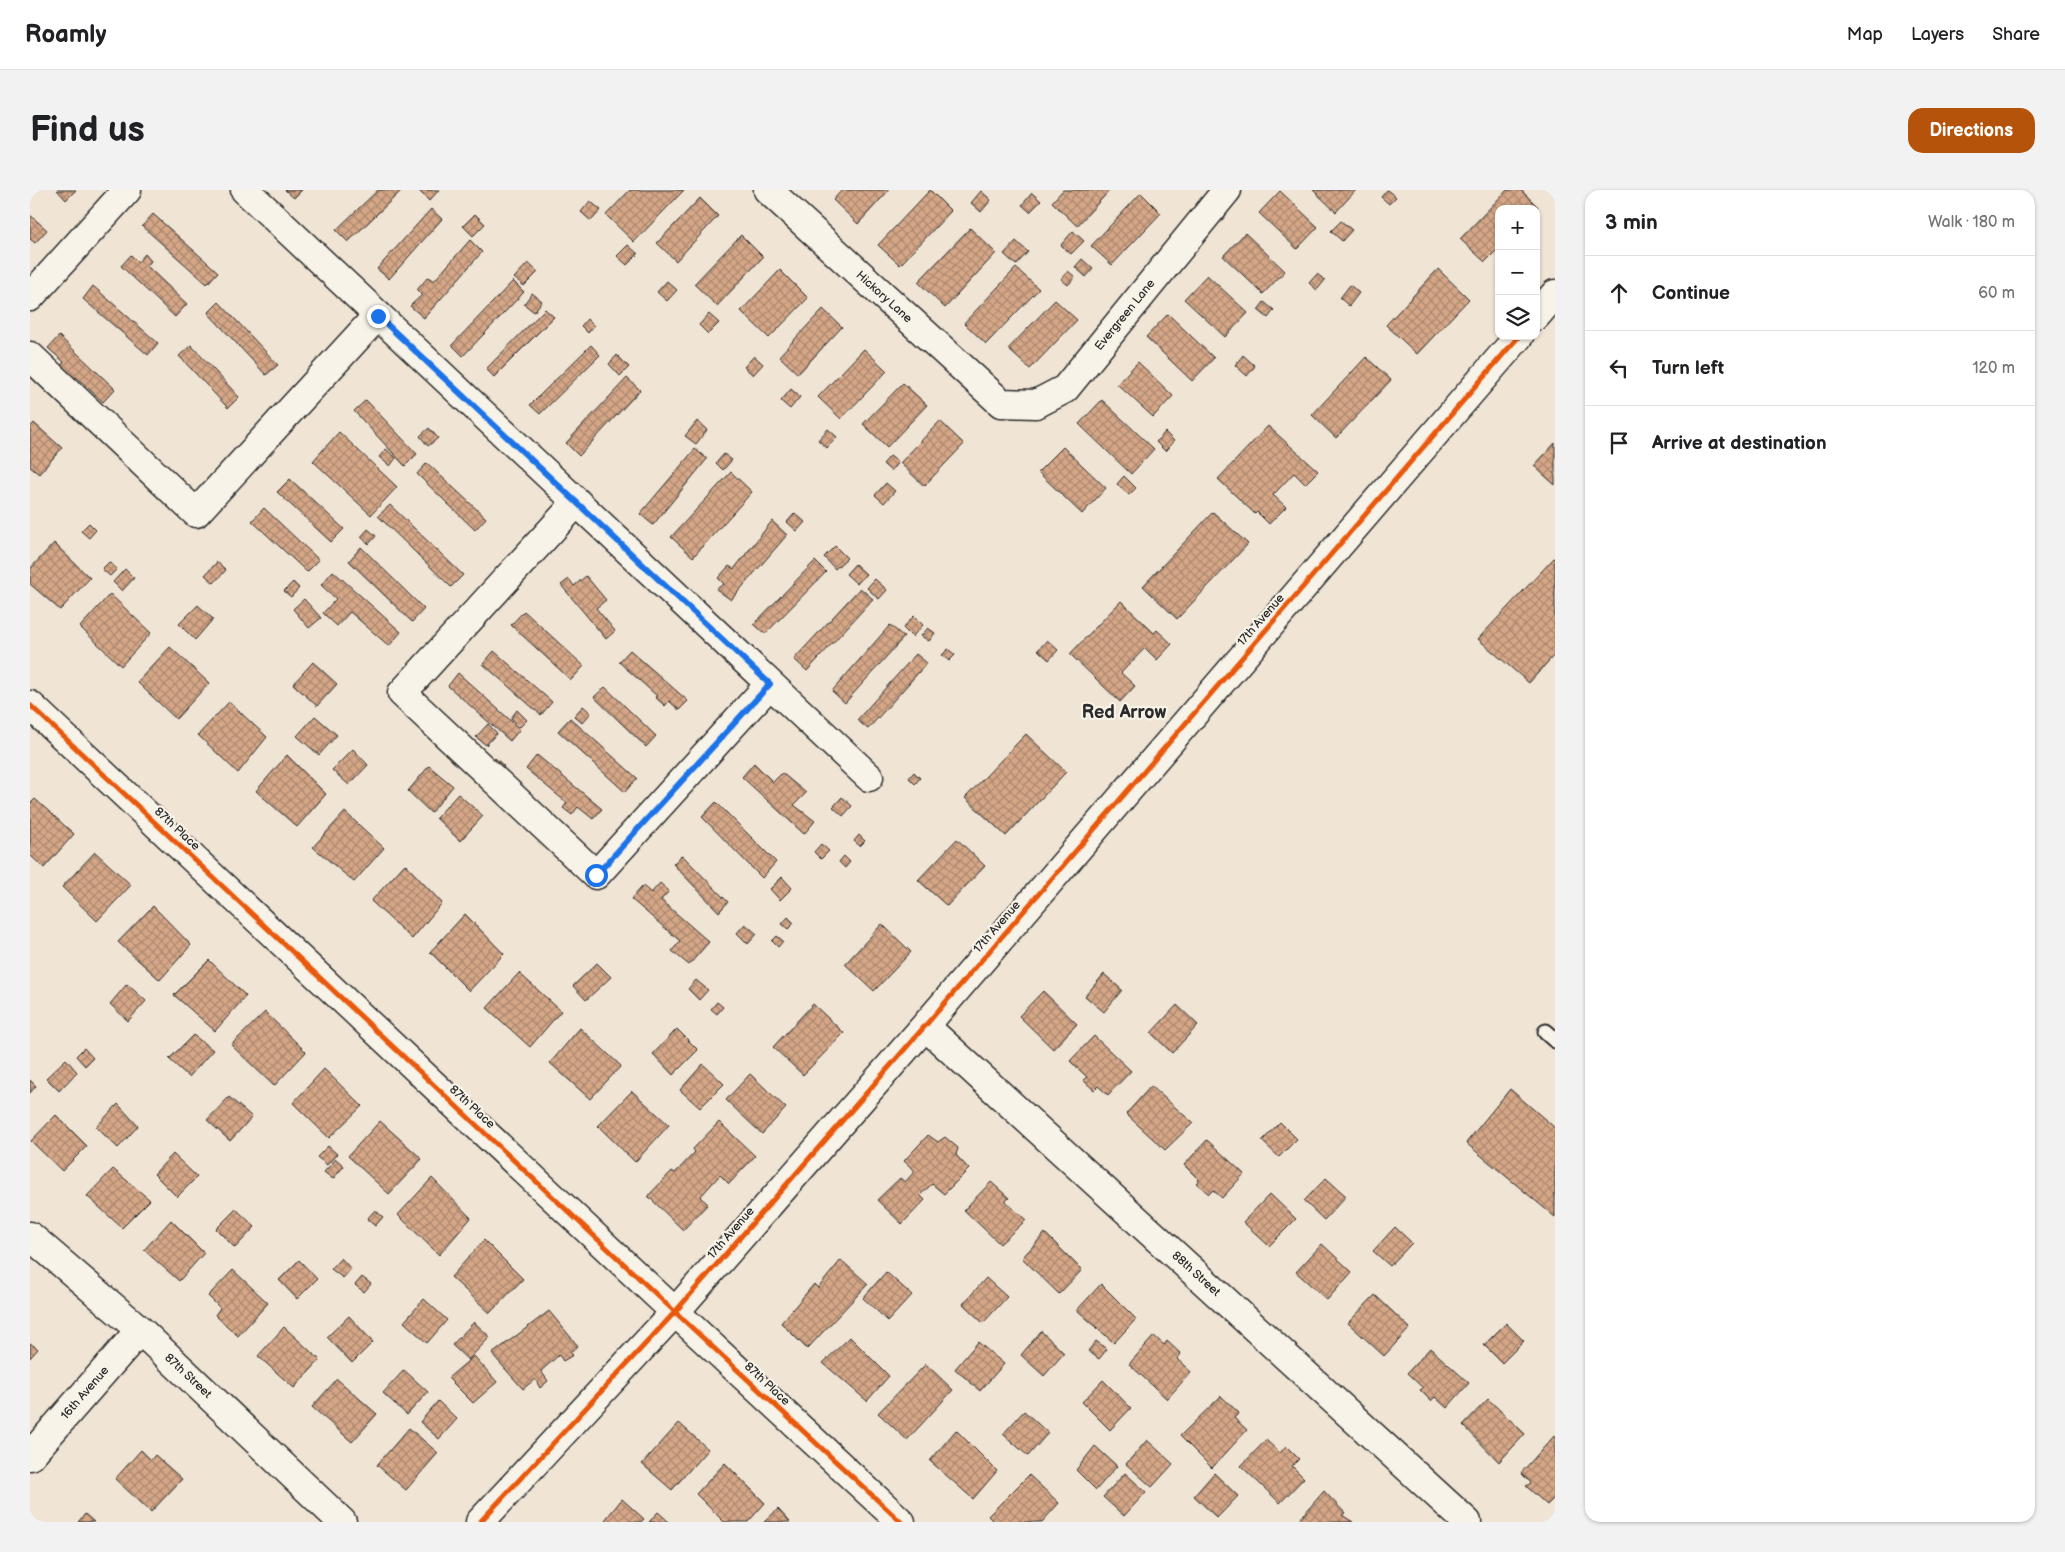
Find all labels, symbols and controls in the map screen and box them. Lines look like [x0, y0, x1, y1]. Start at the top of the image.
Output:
text: Roamly [25, 20, 106, 49]
text: Map [1847, 24, 1883, 45]
text: Layers [1911, 24, 1964, 45]
text: Share [1992, 24, 2040, 45]
button: Directions [1908, 108, 2035, 153]
text: Find us [30, 109, 145, 152]
map controls [1495, 205, 1540, 340]
button: + [1495, 205, 1540, 250]
text: 3 min [1605, 210, 1658, 235]
text: Walk · 180 m [1928, 213, 2015, 232]
button: − [1495, 250, 1540, 295]
street label: Hickory Lane [853, 268, 915, 326]
street label: Evergreen Lane [1092, 276, 1158, 354]
icon: ahead [1605, 279, 1633, 307]
text: Continue [1652, 282, 1730, 305]
text: 60 m [1978, 284, 2015, 303]
button: layers [1495, 295, 1540, 340]
route end [367, 305, 390, 328]
icon: left [1605, 354, 1633, 382]
text: Turn left [1652, 357, 1724, 380]
text: 120 m [1972, 359, 2015, 378]
icon: arrive [1605, 429, 1633, 457]
text: Arrive at destination [1652, 432, 1827, 455]
street label: 17th Avenue [1234, 591, 1288, 649]
district label: Red Arrow [1082, 702, 1167, 723]
street label: 87th Place [151, 804, 203, 854]
route start [585, 864, 608, 887]
street label: 17th Avenue [970, 898, 1024, 956]
street label: 87th Place [446, 1082, 498, 1132]
street label: 17th Avenue [704, 1204, 758, 1262]
street label: 88th Street [1169, 1248, 1224, 1300]
street label: 87th Street [161, 1350, 215, 1402]
street label: 87th Place [741, 1359, 793, 1409]
street label: 16th Avenue [58, 1363, 112, 1423]

